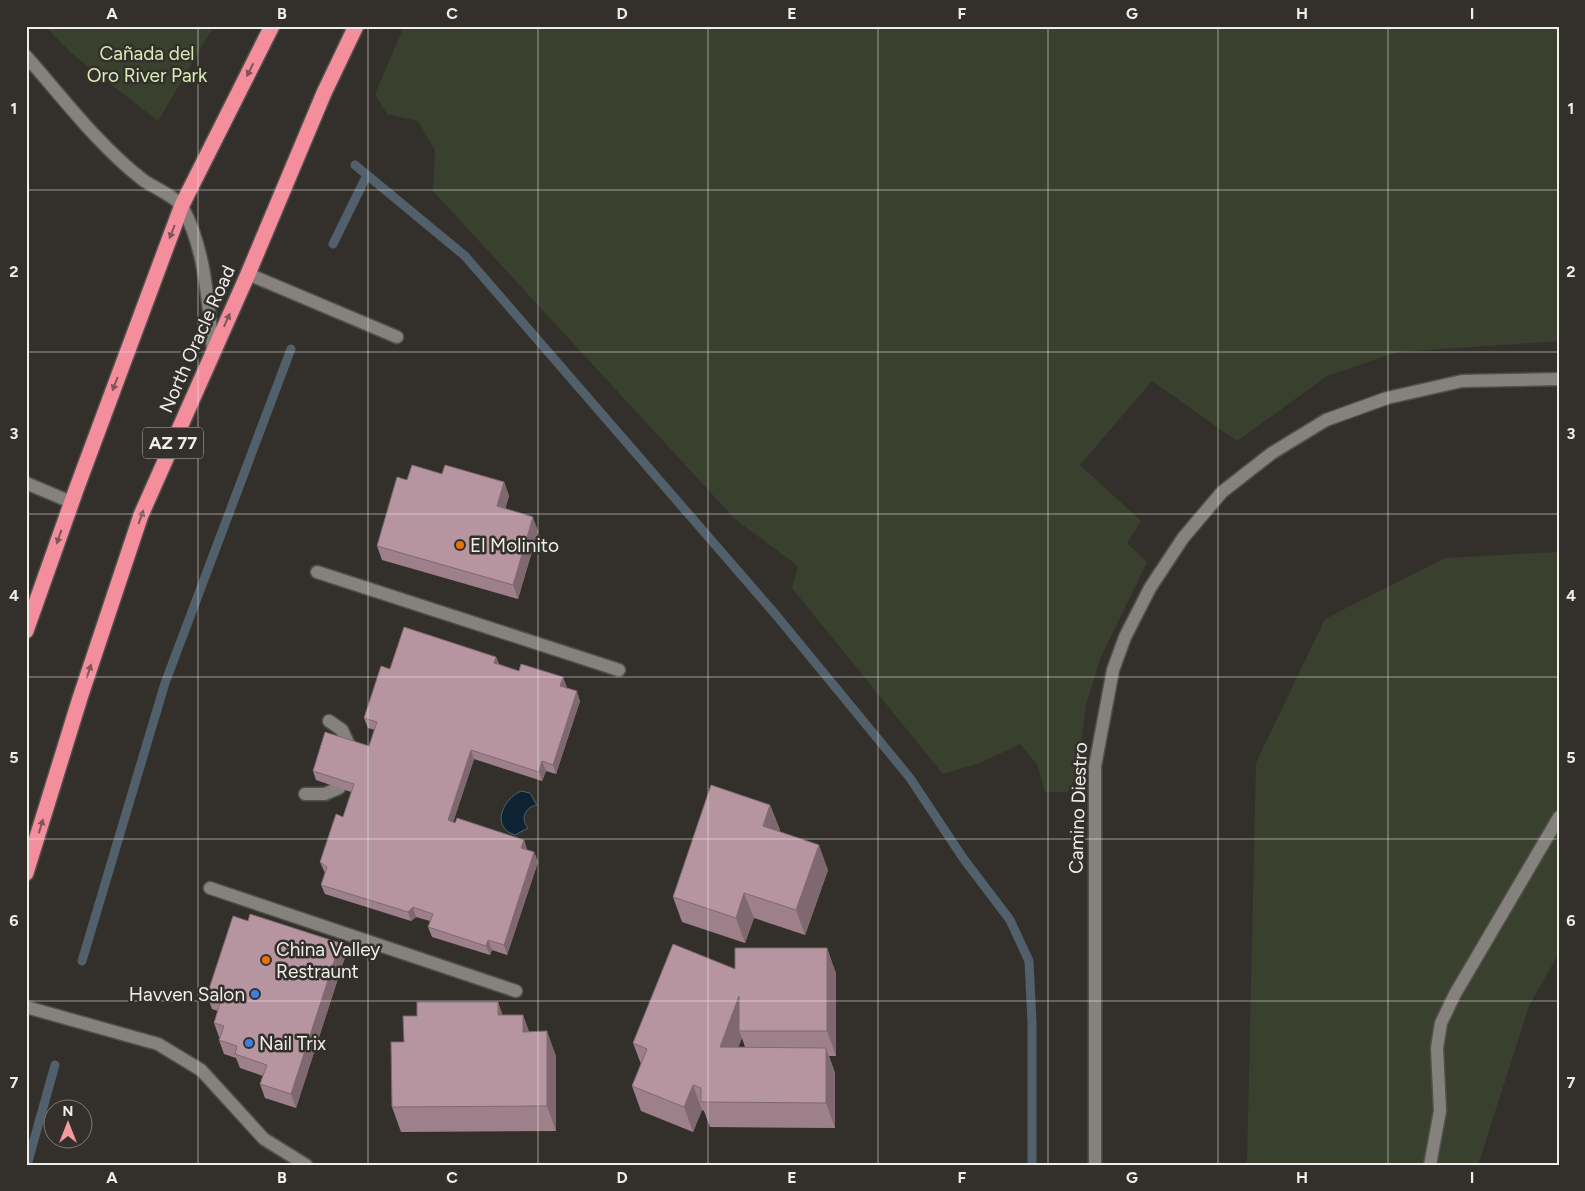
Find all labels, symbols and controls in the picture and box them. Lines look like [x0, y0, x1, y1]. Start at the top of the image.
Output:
text: A [106, 4, 118, 23]
text: B [277, 4, 287, 23]
text: C [446, 4, 458, 23]
text: D [616, 4, 628, 23]
text: E [787, 4, 797, 23]
text: F [958, 4, 967, 23]
text: G [1126, 4, 1138, 23]
text: H [1296, 4, 1308, 23]
text: I [1470, 4, 1474, 23]
park label: Cañada del Oro River Park [87, 42, 208, 87]
one-way arrow [246, 63, 254, 77]
text: 1 [11, 99, 17, 118]
text: 1 [1568, 99, 1574, 118]
one-way arrow [168, 225, 176, 240]
text: 2 [9, 262, 19, 281]
street label: North Oracle Road [154, 262, 240, 416]
text: 2 [1566, 262, 1576, 281]
one-way arrow [224, 313, 232, 327]
one-way arrow [111, 377, 119, 392]
text: 3 [10, 424, 19, 443]
text: 3 [1567, 424, 1576, 443]
road number: AZ 77 [143, 428, 203, 458]
one-way arrow [137, 509, 145, 524]
one-way arrow [55, 529, 62, 544]
place label: El Molinito [470, 534, 559, 557]
marker: El Molinito [454, 539, 466, 551]
text: 4 [9, 586, 19, 605]
text: 4 [1566, 586, 1576, 605]
one-way arrow [85, 663, 93, 678]
street label: Camino Diestro [1064, 742, 1092, 874]
text: 5 [9, 748, 19, 767]
text: 5 [1566, 748, 1576, 767]
one-way arrow [37, 819, 45, 834]
text: 6 [9, 911, 19, 930]
text: 6 [1566, 911, 1576, 930]
place label: China Valley Restraunt [276, 938, 380, 983]
marker: China Valley Restraunt [260, 954, 272, 966]
place label: Havven Salon [129, 983, 245, 1006]
marker: Havven Salon [249, 988, 261, 1000]
place label: Nail Trix [259, 1032, 326, 1055]
marker: Nail Trix [243, 1037, 255, 1049]
text: 7 [10, 1073, 19, 1092]
text: 7 [1567, 1073, 1576, 1092]
north arrow [42, 1098, 92, 1148]
text: N [63, 1103, 73, 1120]
text: A [106, 1168, 118, 1187]
text: B [277, 1168, 287, 1187]
text: C [446, 1168, 458, 1187]
text: D [616, 1168, 628, 1187]
text: E [787, 1168, 797, 1187]
text: F [958, 1168, 967, 1187]
text: G [1126, 1168, 1138, 1187]
text: H [1296, 1168, 1308, 1187]
text: I [1470, 1168, 1474, 1187]

